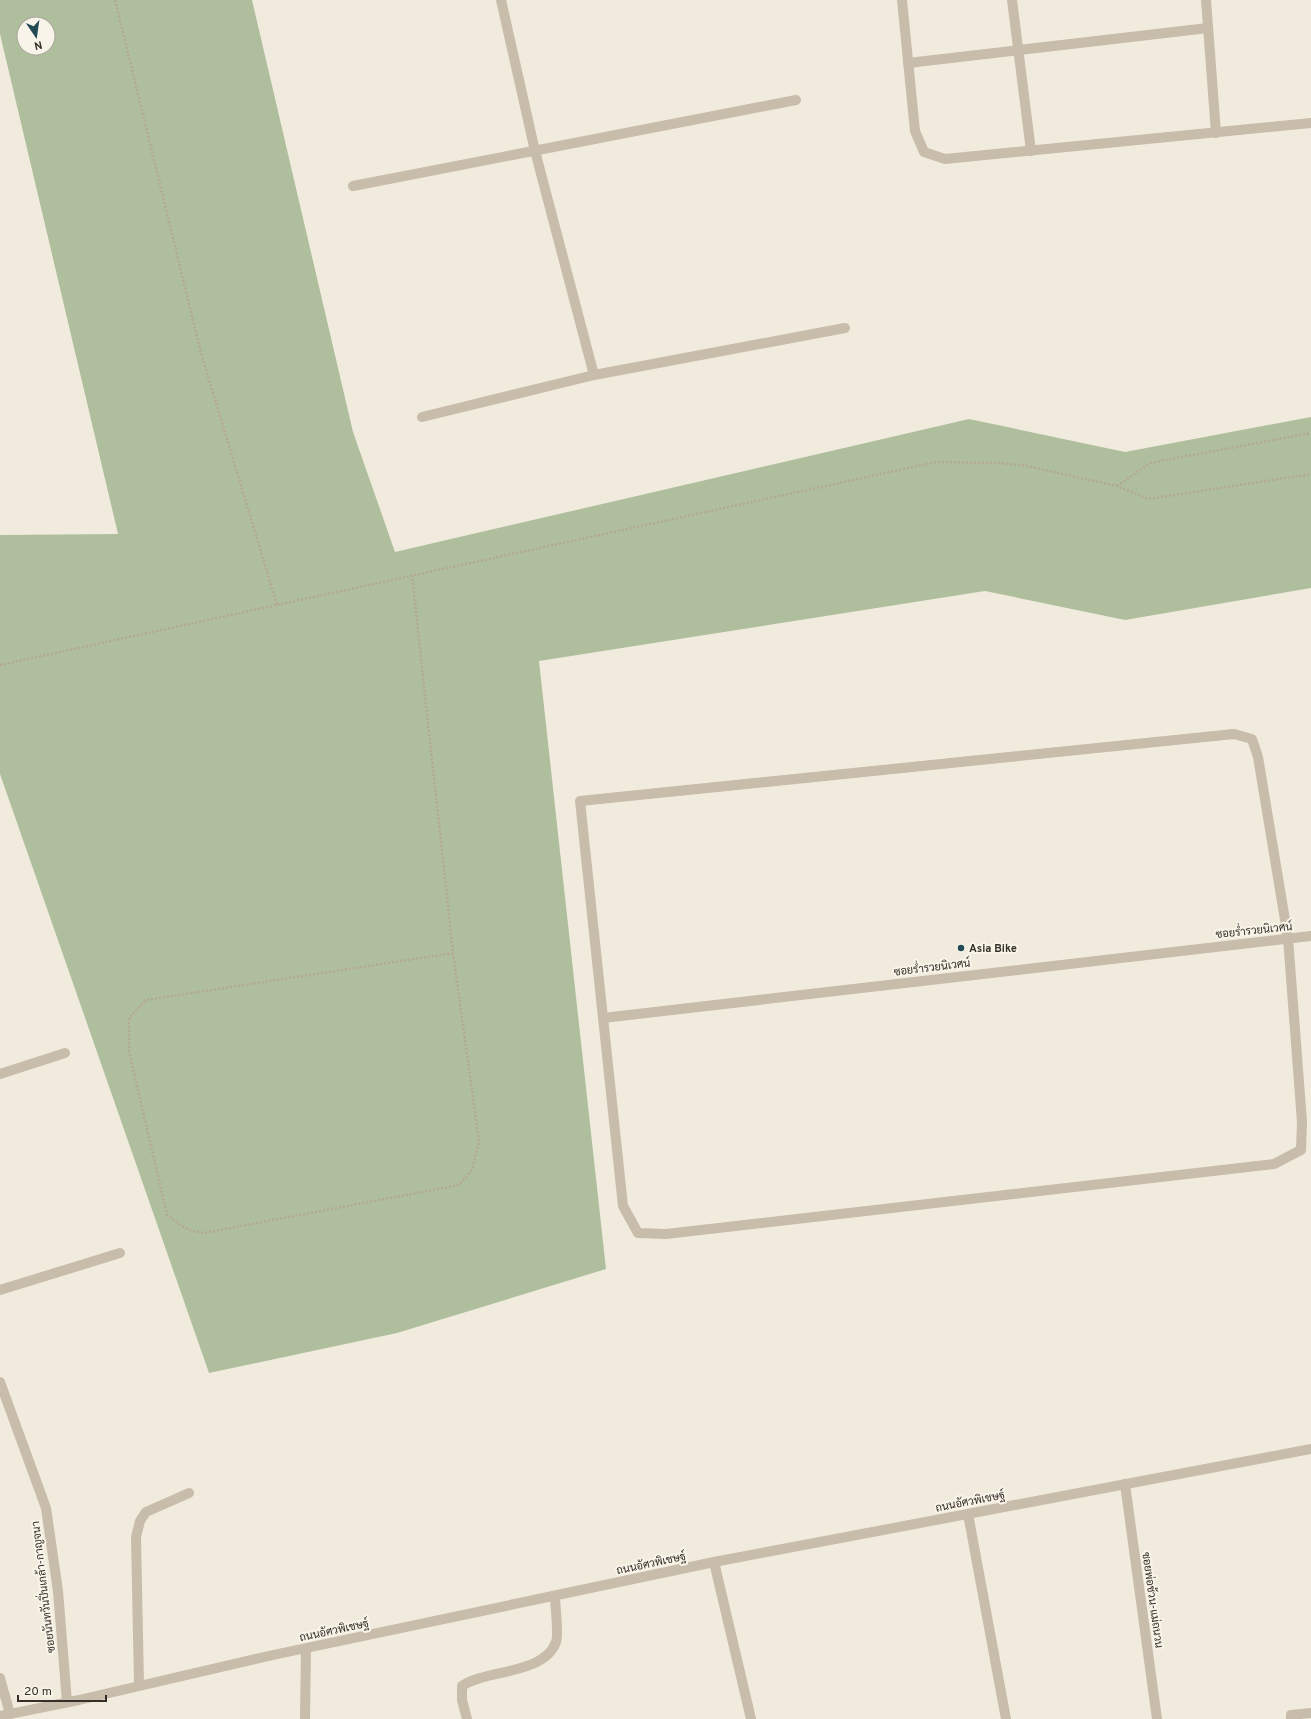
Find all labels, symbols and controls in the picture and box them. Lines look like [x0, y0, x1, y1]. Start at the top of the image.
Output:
north arrow [16, 16, 56, 56]
text: N [33, 37, 43, 52]
street label: ซอยร่ำรวยนิเวศน์ [1215, 916, 1293, 942]
place label: Asia Bike [969, 942, 1017, 956]
marker: Asia Bike [956, 943, 966, 953]
street label: ซอยร่ำรวยนิเวศน์ [893, 952, 971, 980]
street label: ถนนอัศวพิเชษฐ์ [934, 1486, 1006, 1516]
street label: ซอยนันทวันปิ่นเกล้า-กาญจนา [24, 1520, 59, 1654]
street label: ถนนอัศวพิเชษฐ์ [615, 1548, 687, 1578]
street label: ซอยพ่อช้วน-แม่ถนวน [1138, 1551, 1167, 1649]
street label: ถนนอัศวพิเชษฐ์ [298, 1615, 370, 1645]
scale bar [18, 1677, 106, 1703]
text: 20 m [24, 1684, 52, 1700]

